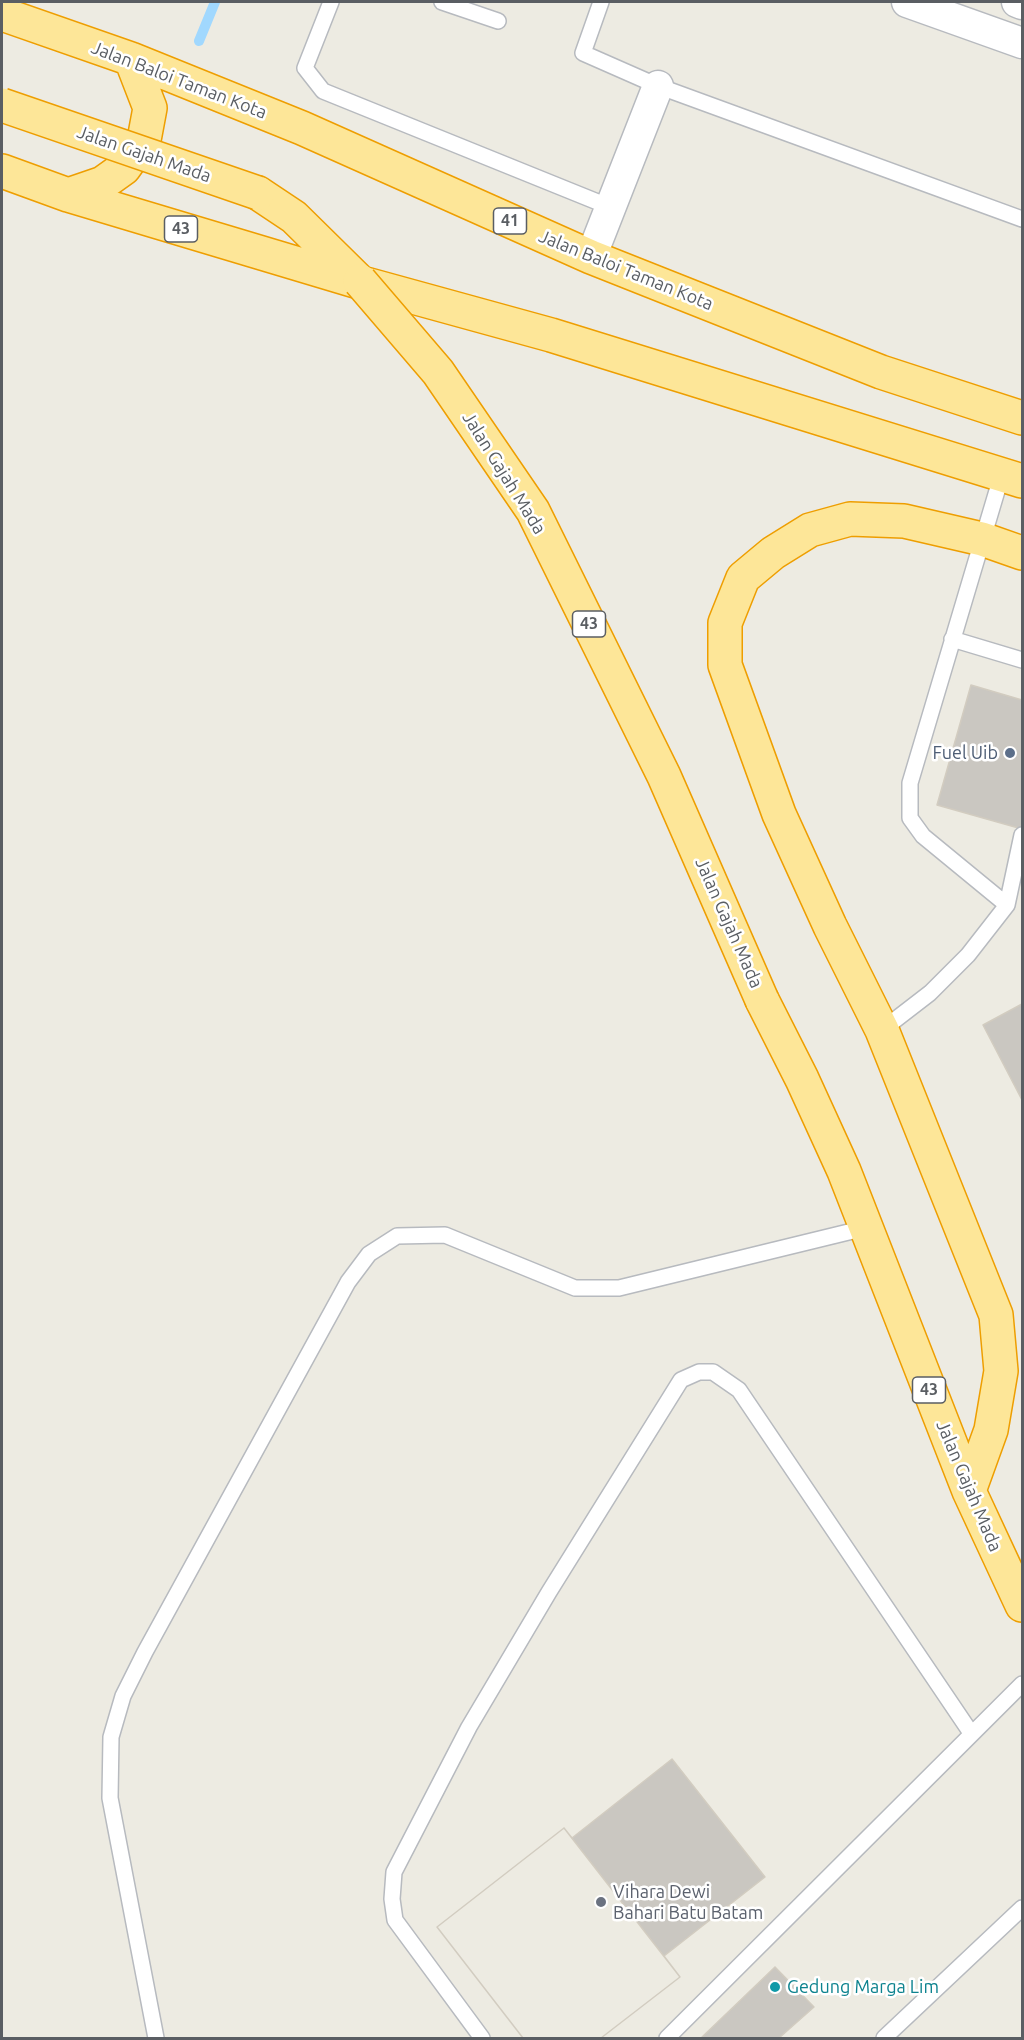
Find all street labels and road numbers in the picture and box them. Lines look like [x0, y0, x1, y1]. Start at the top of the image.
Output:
street label: Jalan Baloi Taman Kota [88, 37, 270, 123]
street label: Jalan Gajah Mada [74, 121, 214, 187]
road number: 41 [494, 208, 526, 234]
road number: 43 [164, 216, 198, 242]
street label: Jalan Baloi Taman Kota [536, 225, 716, 315]
street label: Jalan Gajah Mada [458, 408, 550, 538]
road number: 43 [572, 611, 606, 637]
street label: Jalan Gajah Mada [691, 854, 767, 992]
road number: 43 [912, 1377, 946, 1403]
street label: Jalan Gajah Mada [932, 1417, 1006, 1555]

